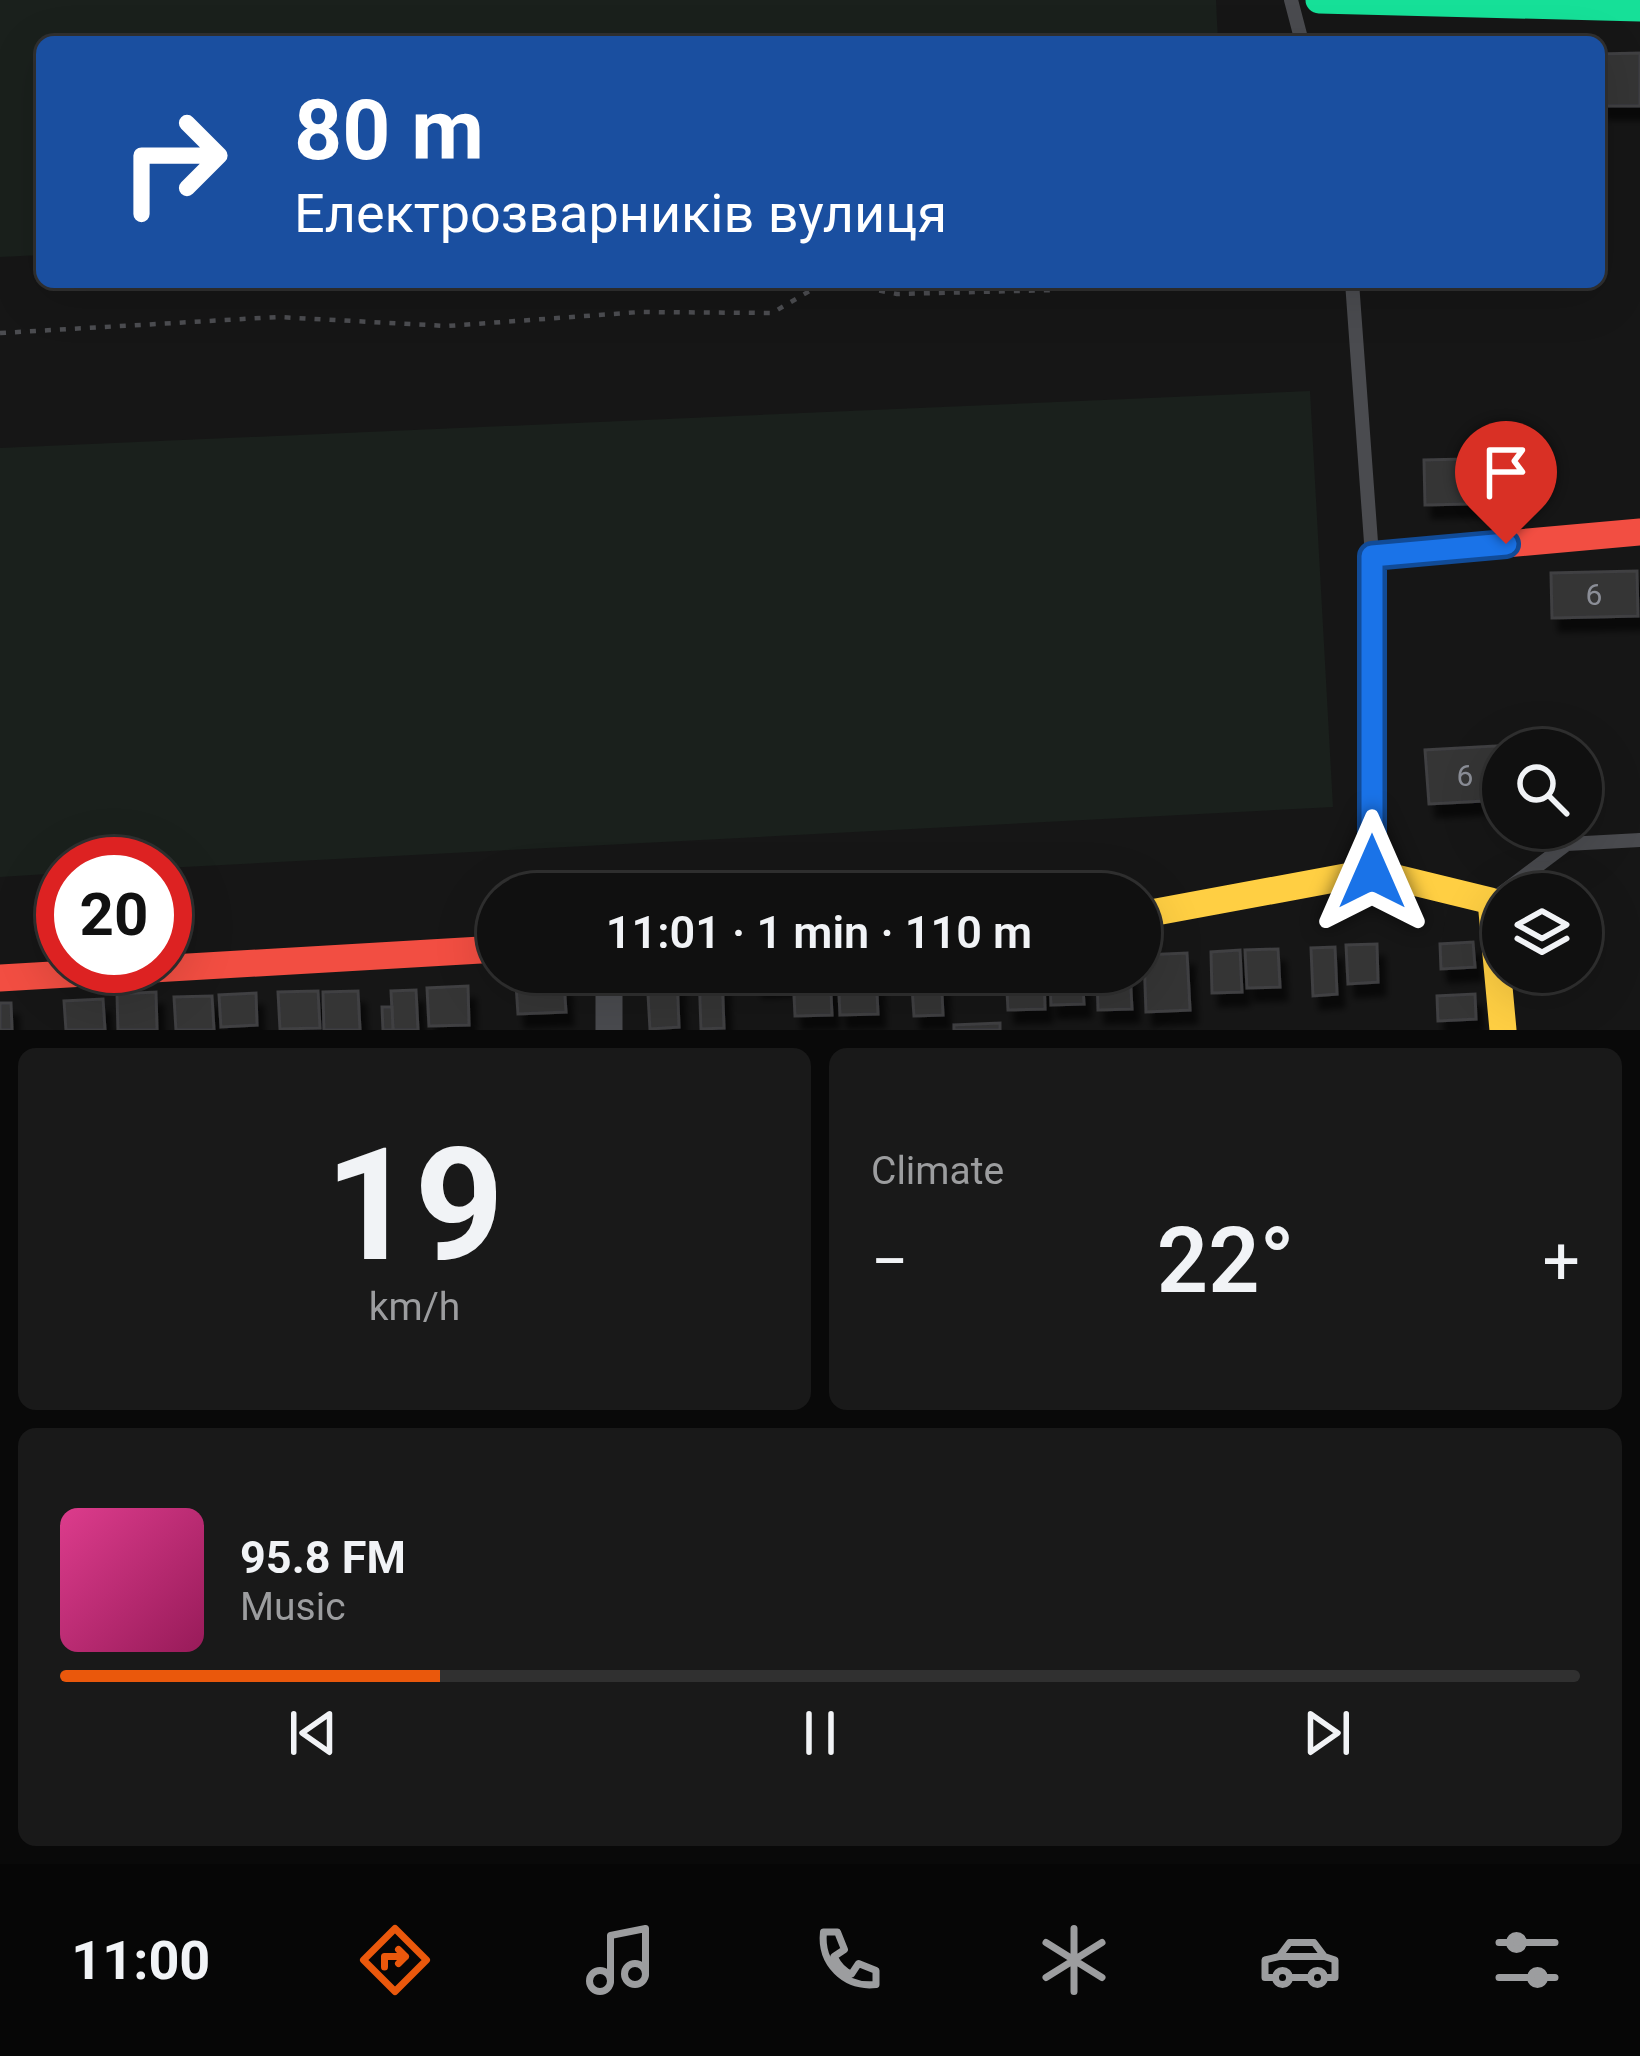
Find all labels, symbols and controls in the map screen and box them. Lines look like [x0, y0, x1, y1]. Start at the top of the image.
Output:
text: 80 m [294, 81, 484, 180]
icon: right [96, 84, 252, 240]
text: Електрозварників вулиця [294, 182, 947, 245]
pin [1455, 421, 1557, 544]
icon: arrive [1473, 439, 1539, 505]
house number: 6 [1586, 577, 1602, 612]
map controls [1482, 729, 1602, 993]
button: search [1482, 729, 1602, 849]
house number: 6 [1457, 758, 1473, 793]
position arrow [1309, 809, 1435, 935]
speed limit sign: 20 [36, 837, 192, 993]
button: layers [1482, 873, 1602, 993]
text: 11:01 · 1 min · 110 m [606, 906, 1032, 959]
text: 19 [325, 1114, 504, 1297]
text: Climate [871, 1148, 1004, 1194]
text: 22° [1157, 1209, 1294, 1314]
text: − [871, 1223, 909, 1300]
text: + [1543, 1223, 1580, 1300]
text: km/h [369, 1284, 460, 1330]
text: 95.8 FM [240, 1531, 406, 1584]
text: Music [240, 1584, 346, 1630]
icon: previous [280, 1700, 346, 1766]
icon: pause [787, 1700, 853, 1766]
icon: next [1294, 1700, 1360, 1766]
icon: directions [353, 1918, 437, 2002]
icon: music [579, 1918, 663, 2002]
icon: phone [806, 1918, 890, 2002]
icon: climate [1032, 1918, 1116, 2002]
icon: car [1258, 1918, 1342, 2002]
icon: filters [1485, 1918, 1569, 2002]
text: 11:00 [71, 1929, 210, 1992]

